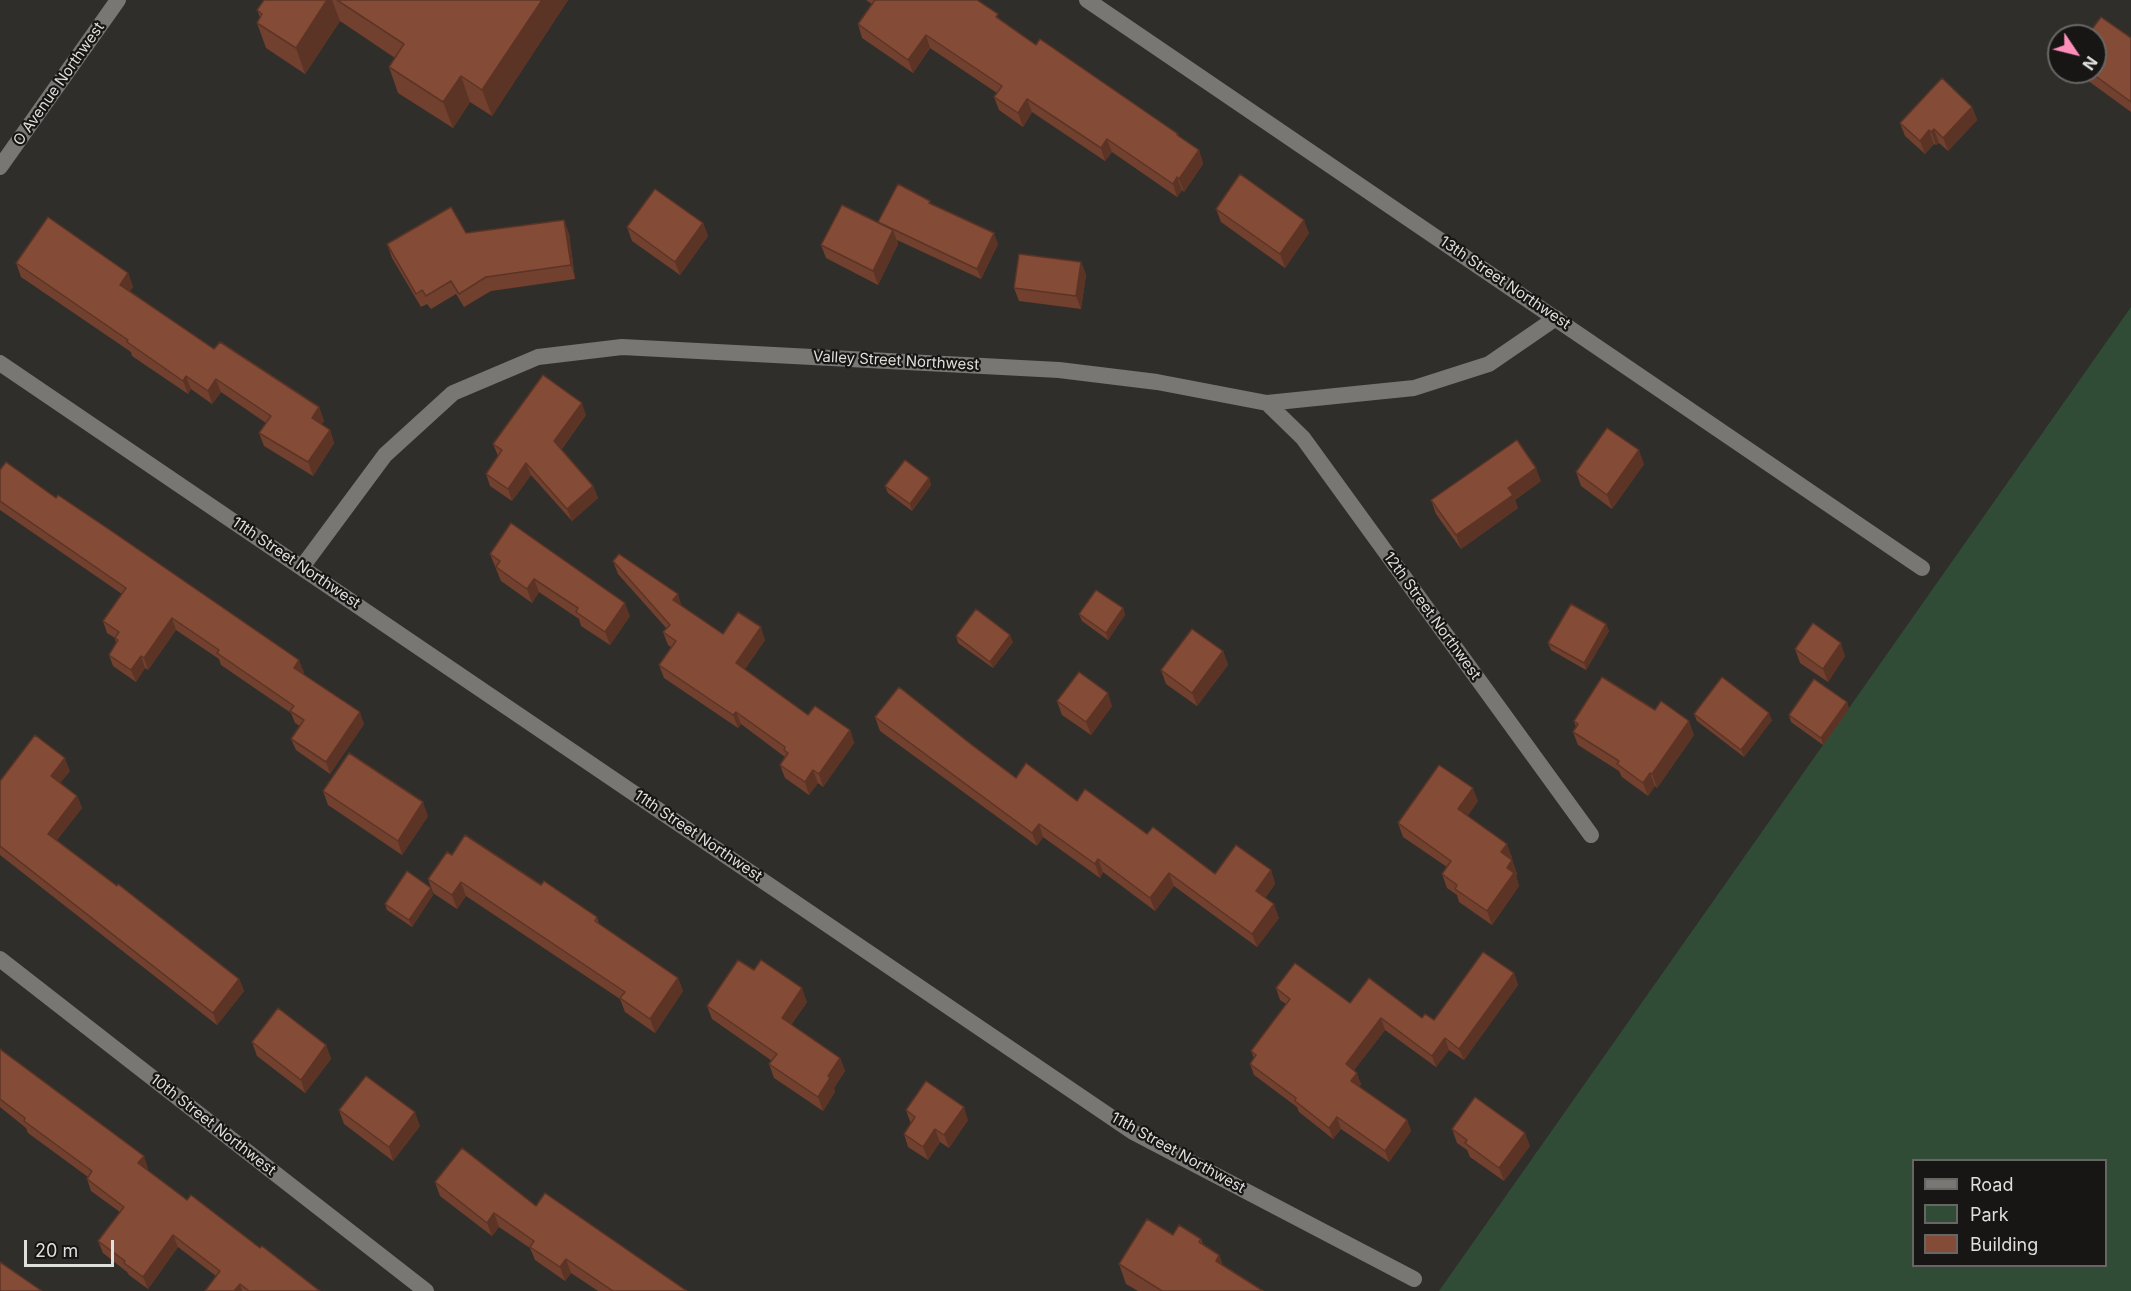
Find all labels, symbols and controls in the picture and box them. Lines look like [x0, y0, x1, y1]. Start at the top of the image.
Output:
street label: O Avenue Northwest [10, 19, 108, 149]
north arrow [2047, 24, 2107, 84]
text: N [2078, 52, 2102, 74]
street label: 13th Street Northwest [1436, 233, 1574, 333]
street label: Valley Street Northwest [812, 348, 980, 374]
street label: 11th Street Northwest [229, 513, 363, 613]
street label: 12th Street Northwest [1380, 549, 1484, 683]
street label: 11th Street Northwest [631, 786, 765, 886]
street label: 10th Street Northwest [147, 1071, 279, 1179]
street label: 11th Street Northwest [1108, 1109, 1248, 1197]
legend [1912, 1159, 2107, 1267]
text: Road [1970, 1174, 2013, 1195]
text: Park [1970, 1204, 2009, 1225]
scale bar [27, 1228, 117, 1266]
text: Building [1970, 1234, 2038, 1255]
text: 20 m [35, 1240, 78, 1261]

